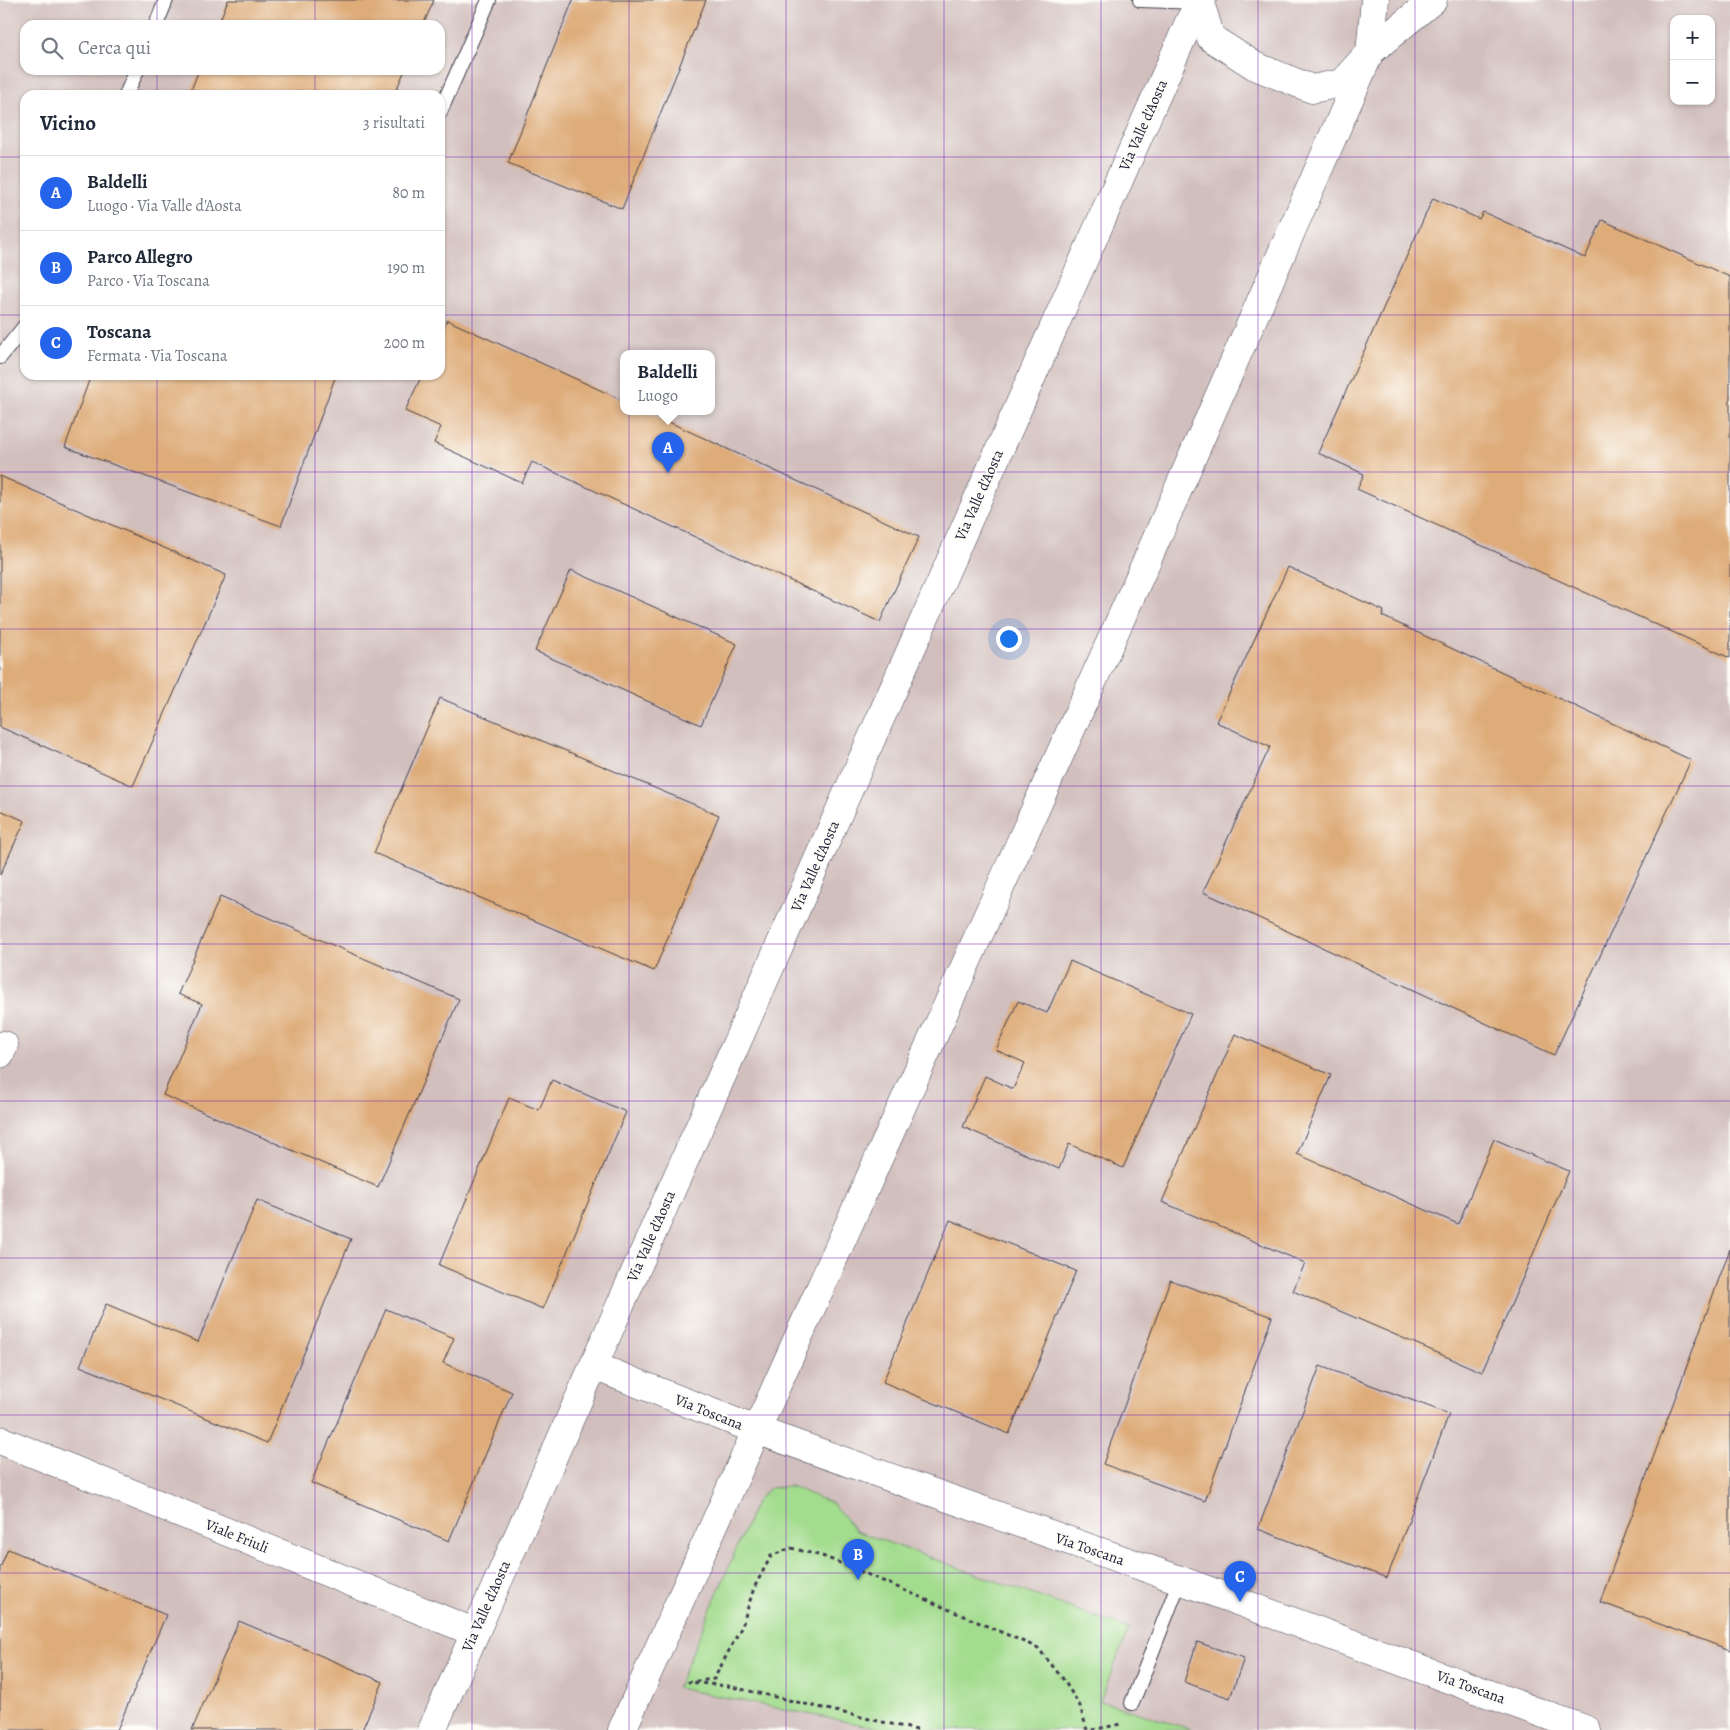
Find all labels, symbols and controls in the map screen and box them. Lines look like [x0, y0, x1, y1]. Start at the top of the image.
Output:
map controls [1670, 15, 1715, 105]
button: + [1670, 15, 1715, 60]
search box [20, 20, 445, 75]
icon: search [38, 34, 66, 62]
text: Cerca qui [78, 35, 151, 61]
button: − [1670, 60, 1715, 105]
street label: Via Valle d'Aosta [1114, 76, 1172, 175]
text: Vicino [40, 109, 96, 137]
text: 3 risultati [363, 112, 425, 134]
text: Baldelli [87, 169, 148, 195]
text: A [51, 182, 61, 204]
text: 80 m [392, 182, 425, 204]
text: Luogo · Via Valle d'Aosta [87, 195, 242, 217]
text: Parco Allegro [87, 244, 193, 270]
text: B [51, 257, 61, 279]
text: 190 m [387, 257, 425, 279]
text: Parco · Via Toscana [87, 270, 210, 292]
text: Toscana [87, 319, 151, 345]
text: C [51, 332, 61, 354]
text: 200 m [384, 332, 425, 354]
text: Fermata · Via Toscana [87, 345, 228, 367]
popup [620, 350, 715, 415]
text: Baldelli [637, 359, 698, 385]
text: Luogo [637, 385, 678, 407]
pin: A [652, 432, 684, 473]
street label: Via Valle d'Aosta [950, 446, 1008, 545]
your location [996, 626, 1022, 652]
street label: Via Valle d'Aosta [786, 817, 844, 916]
street label: Via Valle d'Aosta [622, 1187, 680, 1286]
street label: Via Toscana [671, 1389, 746, 1435]
street label: Viale Friuli [202, 1514, 272, 1558]
street label: Via Toscana [1052, 1528, 1127, 1570]
pin: B [842, 1539, 874, 1580]
street label: Via Valle d'Aosta [457, 1557, 515, 1656]
pin: C [1224, 1561, 1256, 1602]
street label: Via Toscana [1433, 1665, 1508, 1709]

